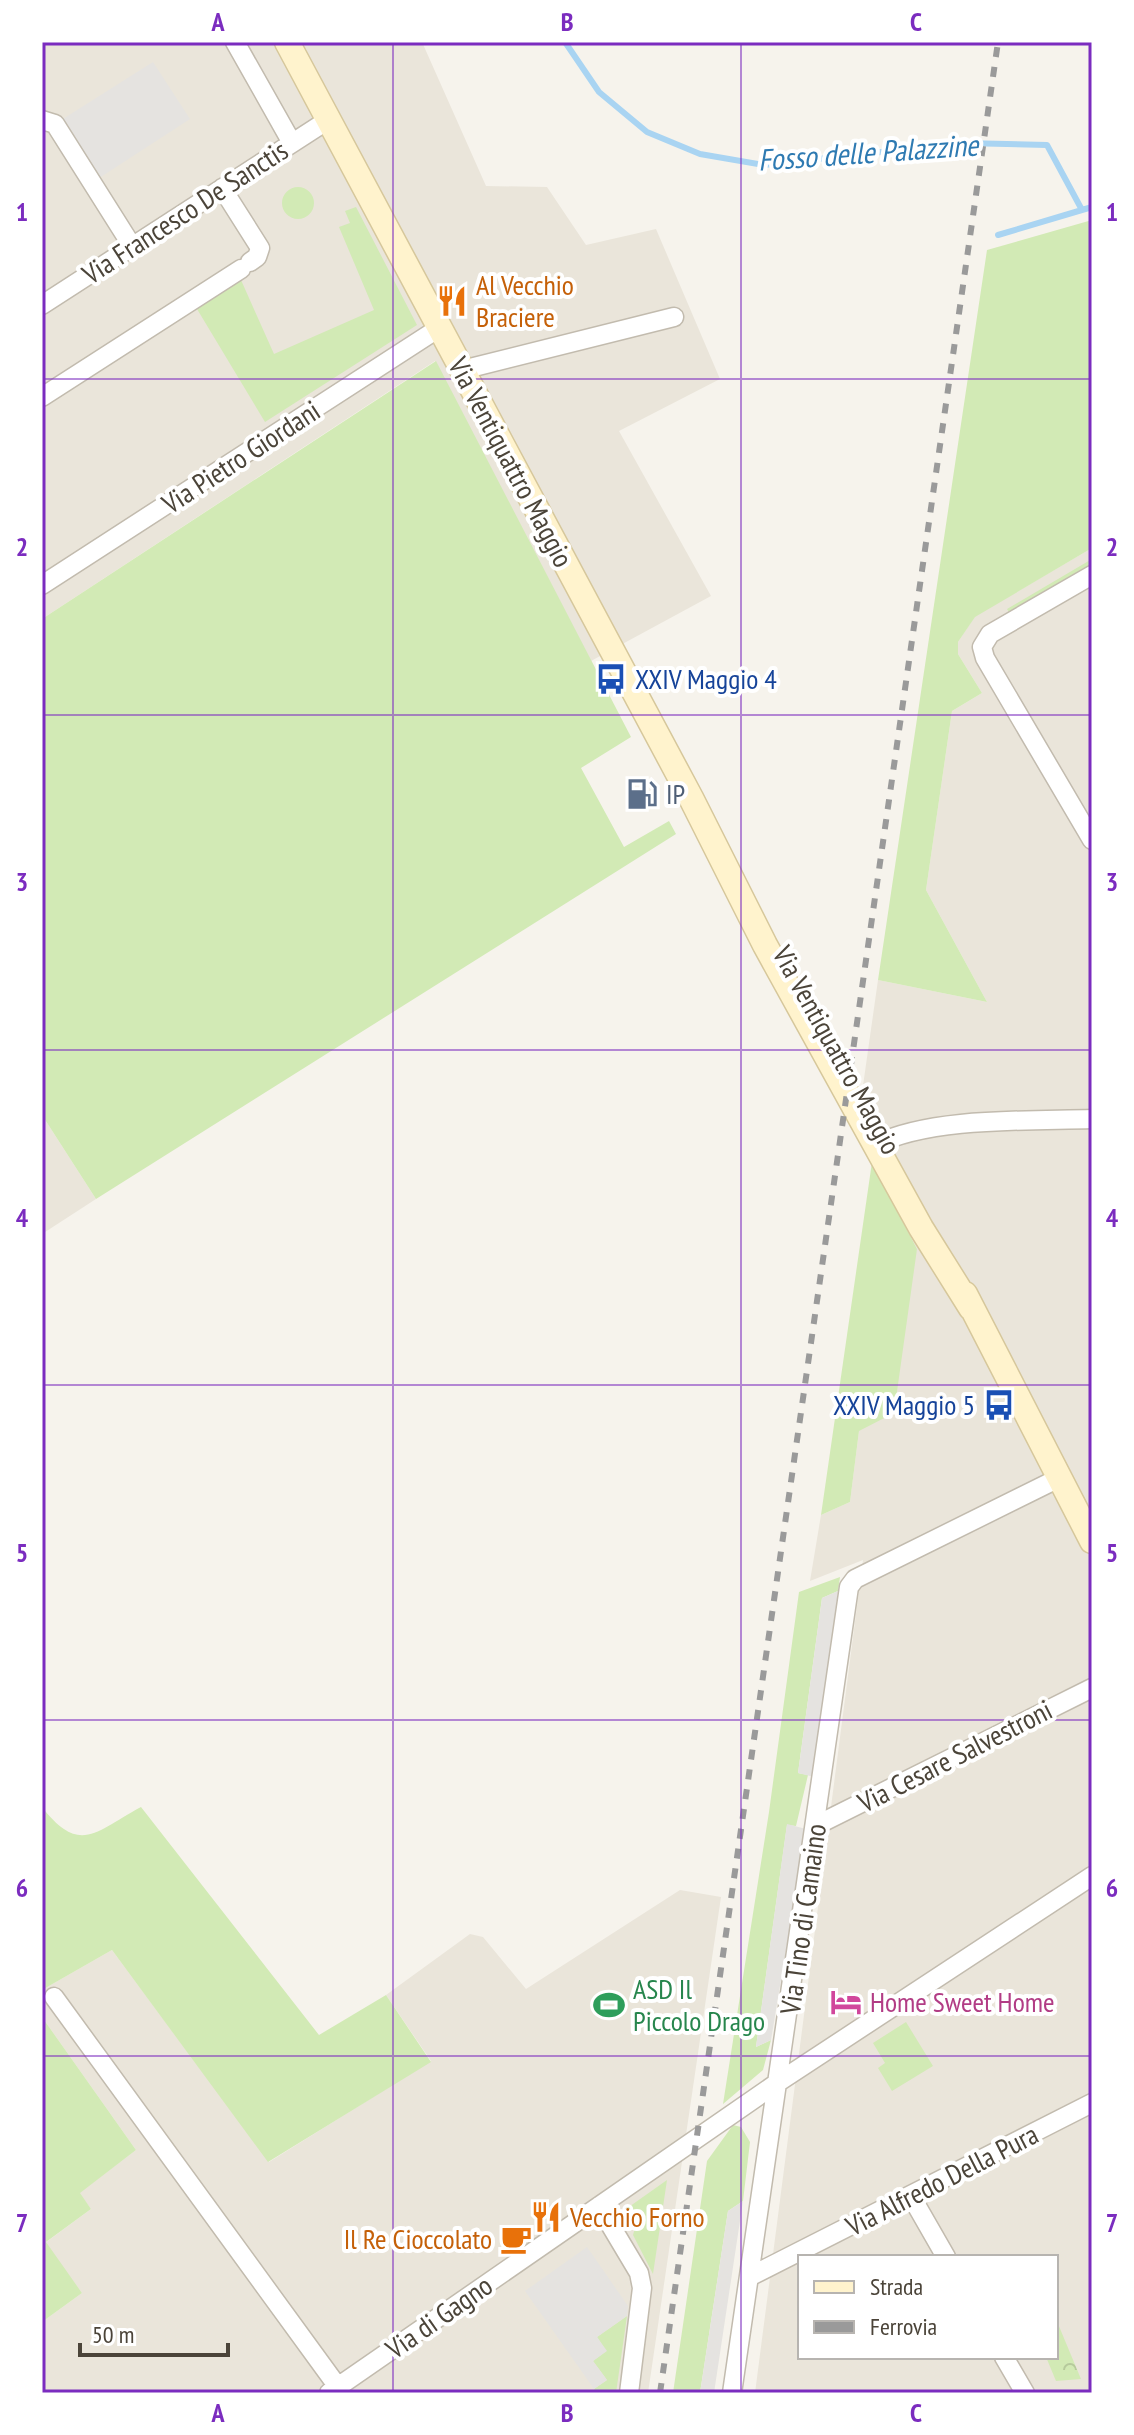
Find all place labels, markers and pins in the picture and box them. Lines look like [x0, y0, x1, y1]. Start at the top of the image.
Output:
place label: Al Vecchio Braciere [476, 266, 574, 335]
restaurant icon: Al Vecchio Braciere [435, 284, 469, 318]
place label: XXIV Maggio 4 [635, 660, 777, 697]
bus stop icon: XXIV Maggio 4 [594, 662, 628, 696]
place label: IP [666, 775, 685, 812]
fuel station icon: IP [625, 777, 659, 811]
place label: XXIV Maggio 5 [833, 1386, 975, 1423]
bus stop icon: XXIV Maggio 5 [982, 1388, 1016, 1422]
place label: ASD Il Piccolo Drago [633, 1970, 765, 2039]
place label: Home Sweet Home [870, 1983, 1055, 2020]
hotel icon: Home Sweet Home [829, 1985, 863, 2019]
sports icon: ASD Il Piccolo Drago [592, 1988, 626, 2022]
place label: Vecchio Forno [569, 2198, 705, 2235]
restaurant icon: Vecchio Forno [529, 2200, 563, 2234]
place label: Il Re Cioccolato [344, 2220, 492, 2257]
cafe icon: Il Re Cioccolato [499, 2222, 533, 2256]

